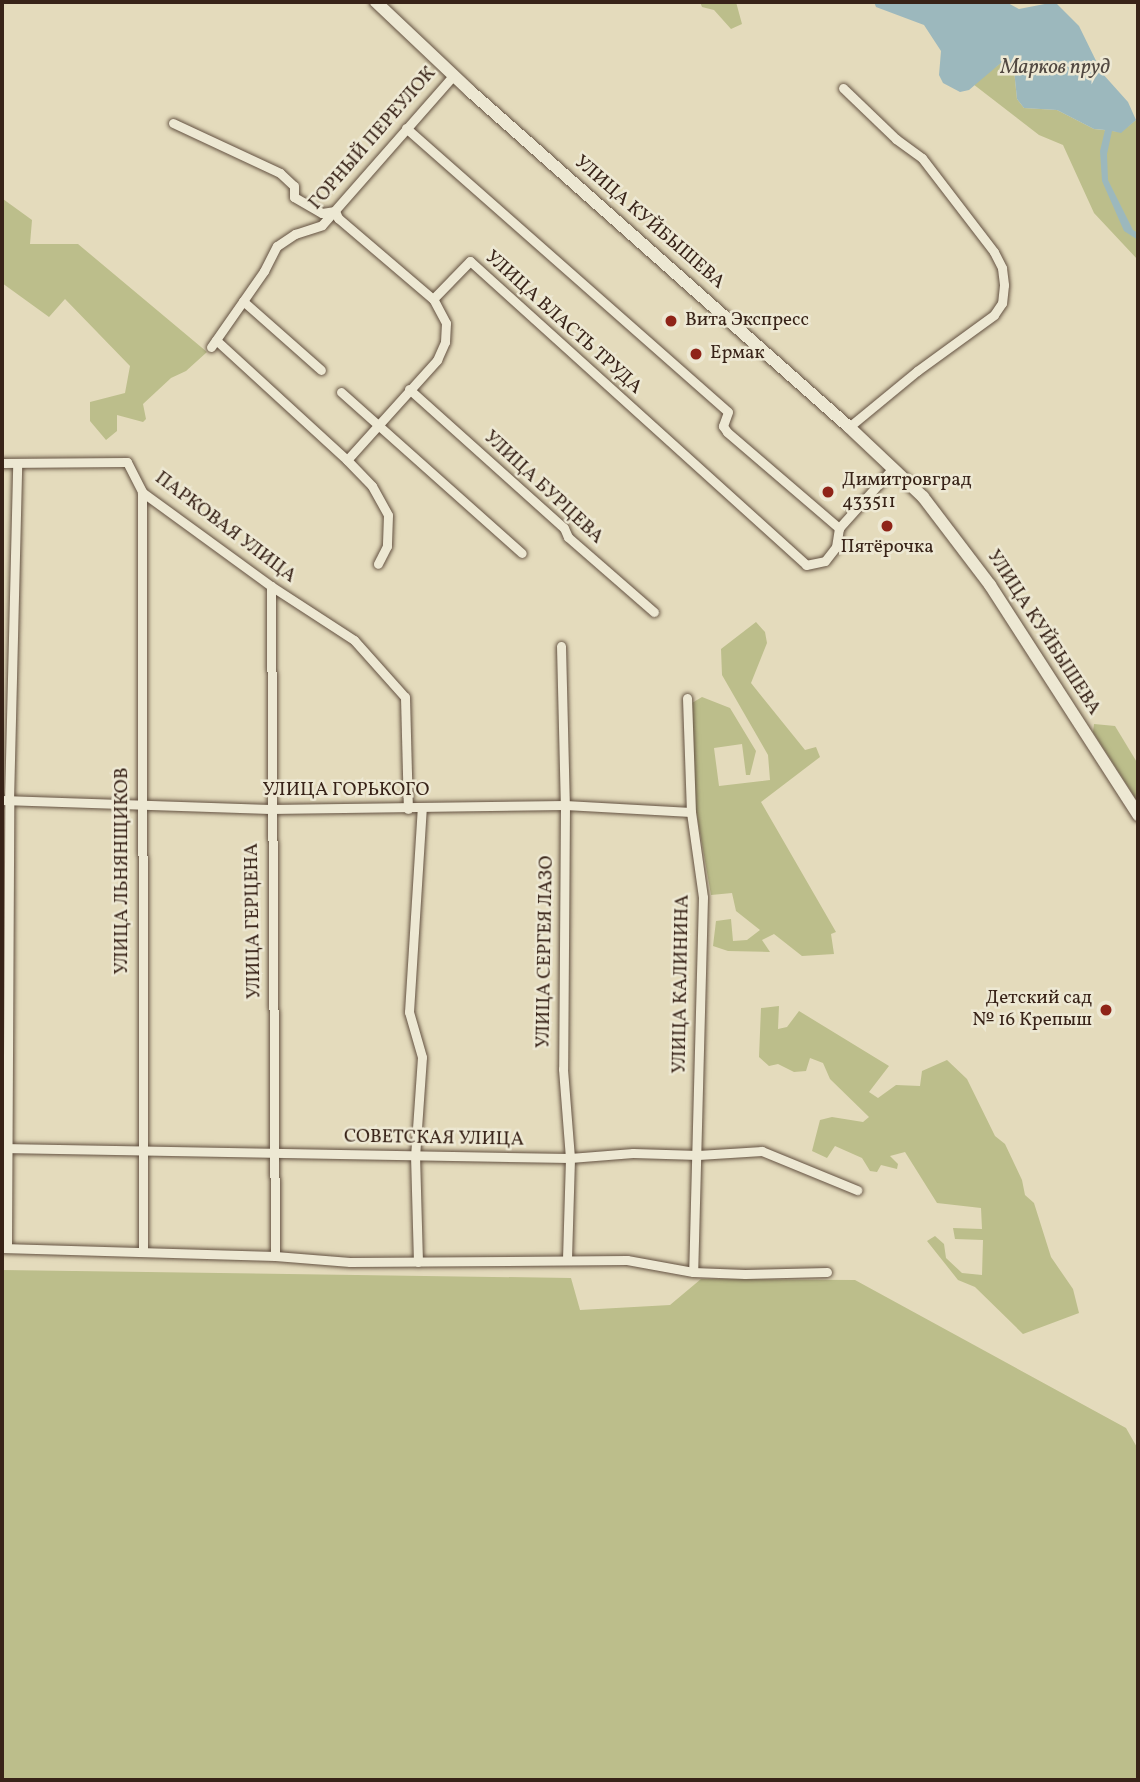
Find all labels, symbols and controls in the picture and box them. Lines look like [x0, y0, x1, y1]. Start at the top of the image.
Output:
water label: Марков пруд [1000, 55, 1110, 81]
street label: ГОРНЫЙ ПЕРЕУЛОК [305, 63, 441, 215]
street label: УЛИЦА КУЙБЫШЕВА [569, 151, 729, 295]
street label: УЛИЦА ВЛАСТЬ ТРУДА [479, 246, 647, 400]
place label: Вита Экспресс [685, 310, 809, 332]
marker: Вита Экспресс [663, 313, 679, 329]
place label: Ермак [710, 343, 765, 365]
marker: Ермак [688, 346, 704, 362]
street label: УЛИЦА БУРЦЕВА [478, 427, 608, 549]
street label: ПАРКОВАЯ УЛИЦА [150, 467, 300, 589]
place label: Димитровград 433511 [842, 470, 971, 514]
marker: Димитровград 433511 [820, 484, 836, 500]
marker: Пятёрочка [879, 518, 895, 534]
place label: Пятёрочка [840, 537, 934, 559]
street label: УЛИЦА КУЙБЫШЕВА [981, 546, 1105, 720]
street label: УЛИЦА ЛЬНЯНЩИКОВ [112, 768, 134, 974]
street label: УЛИЦА ГОРЬКОГО [263, 780, 429, 802]
street label: УЛИЦА ГЕРЦЕНА [241, 843, 267, 999]
street label: УЛИЦА СЕРГЕЯ ЛАЗО [533, 856, 559, 1048]
street label: УЛИЦА КАЛИНИНА [669, 894, 695, 1074]
place label: Детский сад № 16 Крепыш [972, 988, 1092, 1032]
marker: Детский сад № 16 Крепыш [1098, 1002, 1114, 1018]
street label: СОВЕТСКАЯ УЛИЦА [344, 1126, 524, 1152]

